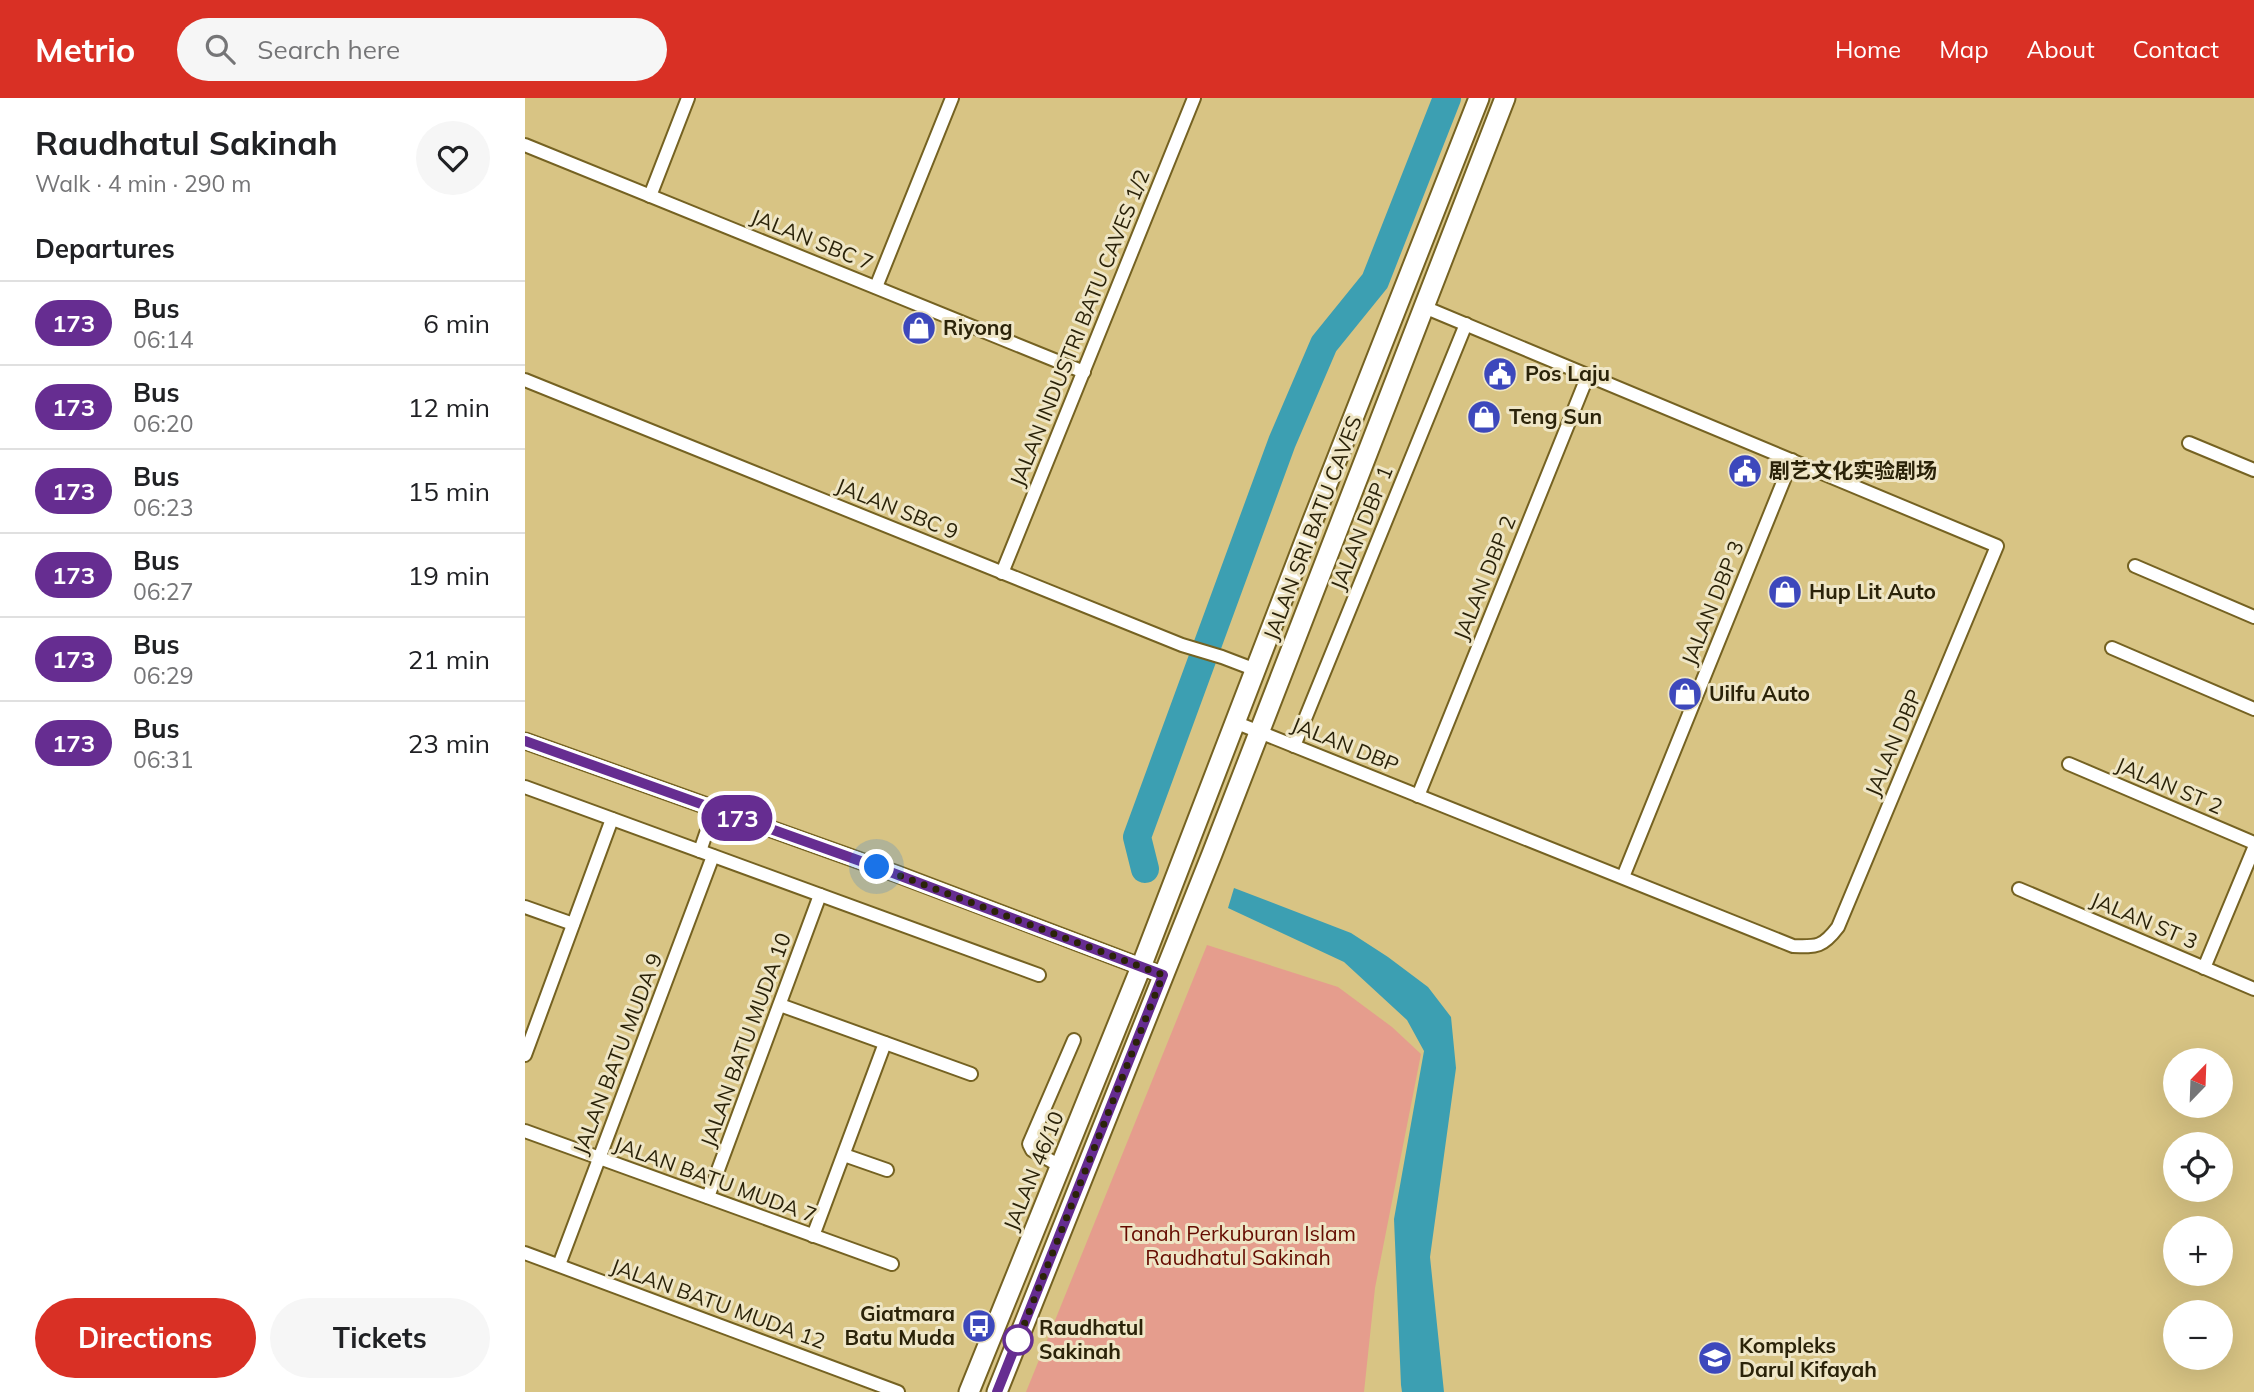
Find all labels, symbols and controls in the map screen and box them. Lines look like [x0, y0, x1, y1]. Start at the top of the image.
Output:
search box [177, 18, 667, 81]
text: Metrio [35, 29, 135, 70]
icon: search [201, 30, 239, 68]
text: Search here [257, 33, 400, 66]
text: Home [1835, 34, 1901, 64]
text: Map [1939, 34, 1989, 64]
text: About [2027, 34, 2095, 64]
text: Contact [2133, 34, 2219, 64]
button: heart [416, 121, 490, 195]
text: Raudhatul Sakinah [35, 122, 338, 163]
street label: JALAN INDUSTRI BATU CAVES 1/2 [1003, 165, 1155, 490]
text: Walk · 4 min · 290 m [35, 169, 252, 198]
street label: JALAN SBC 7 [747, 203, 877, 275]
text: Departures [35, 232, 175, 265]
text: Bus [133, 292, 179, 325]
text: 6 min [423, 307, 490, 340]
text: 173 [52, 308, 95, 338]
shop icon: Riyong [900, 309, 938, 347]
place label: Riyong [943, 314, 1013, 340]
text: 06:14 [133, 325, 193, 354]
public building icon: Pos Laju [1481, 355, 1519, 393]
place label: Pos Laju [1525, 360, 1610, 386]
text: Bus [133, 376, 179, 409]
text: 12 min [408, 391, 490, 424]
text: 173 [52, 392, 95, 422]
shop icon: Teng Sun [1465, 398, 1503, 436]
place label: Teng Sun [1509, 403, 1602, 429]
text: 06:20 [133, 409, 193, 438]
street label: JALAN SRI BATU CAVES [1257, 412, 1367, 643]
public building icon: 剧艺文化实验剧场 [1726, 452, 1764, 490]
place label: 剧艺文化实验剧场 [1769, 457, 1937, 483]
text: Bus [133, 460, 179, 493]
street label: JALAN DBP 1 [1324, 462, 1398, 594]
street label: JALAN SBC 9 [832, 472, 962, 544]
text: 15 min [408, 475, 490, 508]
text: 173 [52, 476, 95, 506]
text: 06:23 [133, 493, 193, 522]
street label: JALAN DBP 2 [1447, 512, 1521, 644]
street label: JALAN DBP 3 [1675, 537, 1749, 669]
text: Bus [133, 544, 179, 577]
text: 19 min [408, 559, 490, 592]
text: 173 [52, 560, 95, 590]
shop icon: Hup Lit Auto [1766, 573, 1804, 611]
text: 06:27 [133, 577, 193, 606]
place label: Hup Lit Auto [1809, 578, 1936, 604]
text: Bus [133, 628, 179, 661]
text: 21 min [408, 643, 490, 676]
text: 173 [52, 644, 95, 674]
text: 06:29 [133, 661, 193, 690]
shop icon: Uilfu Auto [1666, 675, 1704, 713]
place label: Uilfu Auto [1709, 680, 1810, 706]
street label: JALAN DBP [1859, 685, 1927, 800]
street label: JALAN DBP [1288, 711, 1403, 777]
text: Bus [133, 712, 179, 745]
text: 23 min [408, 727, 490, 760]
text: 173 [52, 728, 95, 758]
text: 06:31 [133, 745, 193, 774]
street label: JALAN ST 2 [2112, 751, 2227, 819]
line badge: 173 [697, 795, 777, 841]
text: 173 [715, 803, 759, 833]
your location [859, 849, 894, 884]
street label: JALAN ST 3 [2087, 886, 2202, 954]
street label: JALAN BATU MUDA 10 [694, 929, 796, 1150]
street label: JALAN BATU MUDA 9 [567, 949, 667, 1158]
north arrow [2163, 1048, 2233, 1118]
map controls [2163, 1048, 2233, 1370]
street label: JALAN 46/10 [997, 1107, 1069, 1234]
street label: JALAN BATU MUDA 7 [610, 1130, 820, 1228]
button: locate [2163, 1132, 2233, 1202]
button: + [2163, 1216, 2233, 1286]
park label: Tanah Perkuburan Islam Raudhatul Sakinah [1120, 1220, 1356, 1270]
street label: JALAN BATU MUDA 12 [608, 1252, 829, 1354]
button: Directions [35, 1298, 256, 1378]
button: Tickets [270, 1298, 490, 1378]
place label: Giatmara Batu Muda [844, 1300, 955, 1350]
button: − [2163, 1300, 2233, 1370]
bus stop icon: Giatmara Batu Muda [960, 1307, 998, 1345]
place label: Raudhatul Sakinah [1039, 1314, 1144, 1364]
marker: Raudhatul Sakinah [1003, 1325, 1033, 1355]
place label: Kompleks Darul Kifayah [1739, 1332, 1877, 1382]
school or university icon: Kompleks Darul Kifayah [1696, 1339, 1734, 1377]

